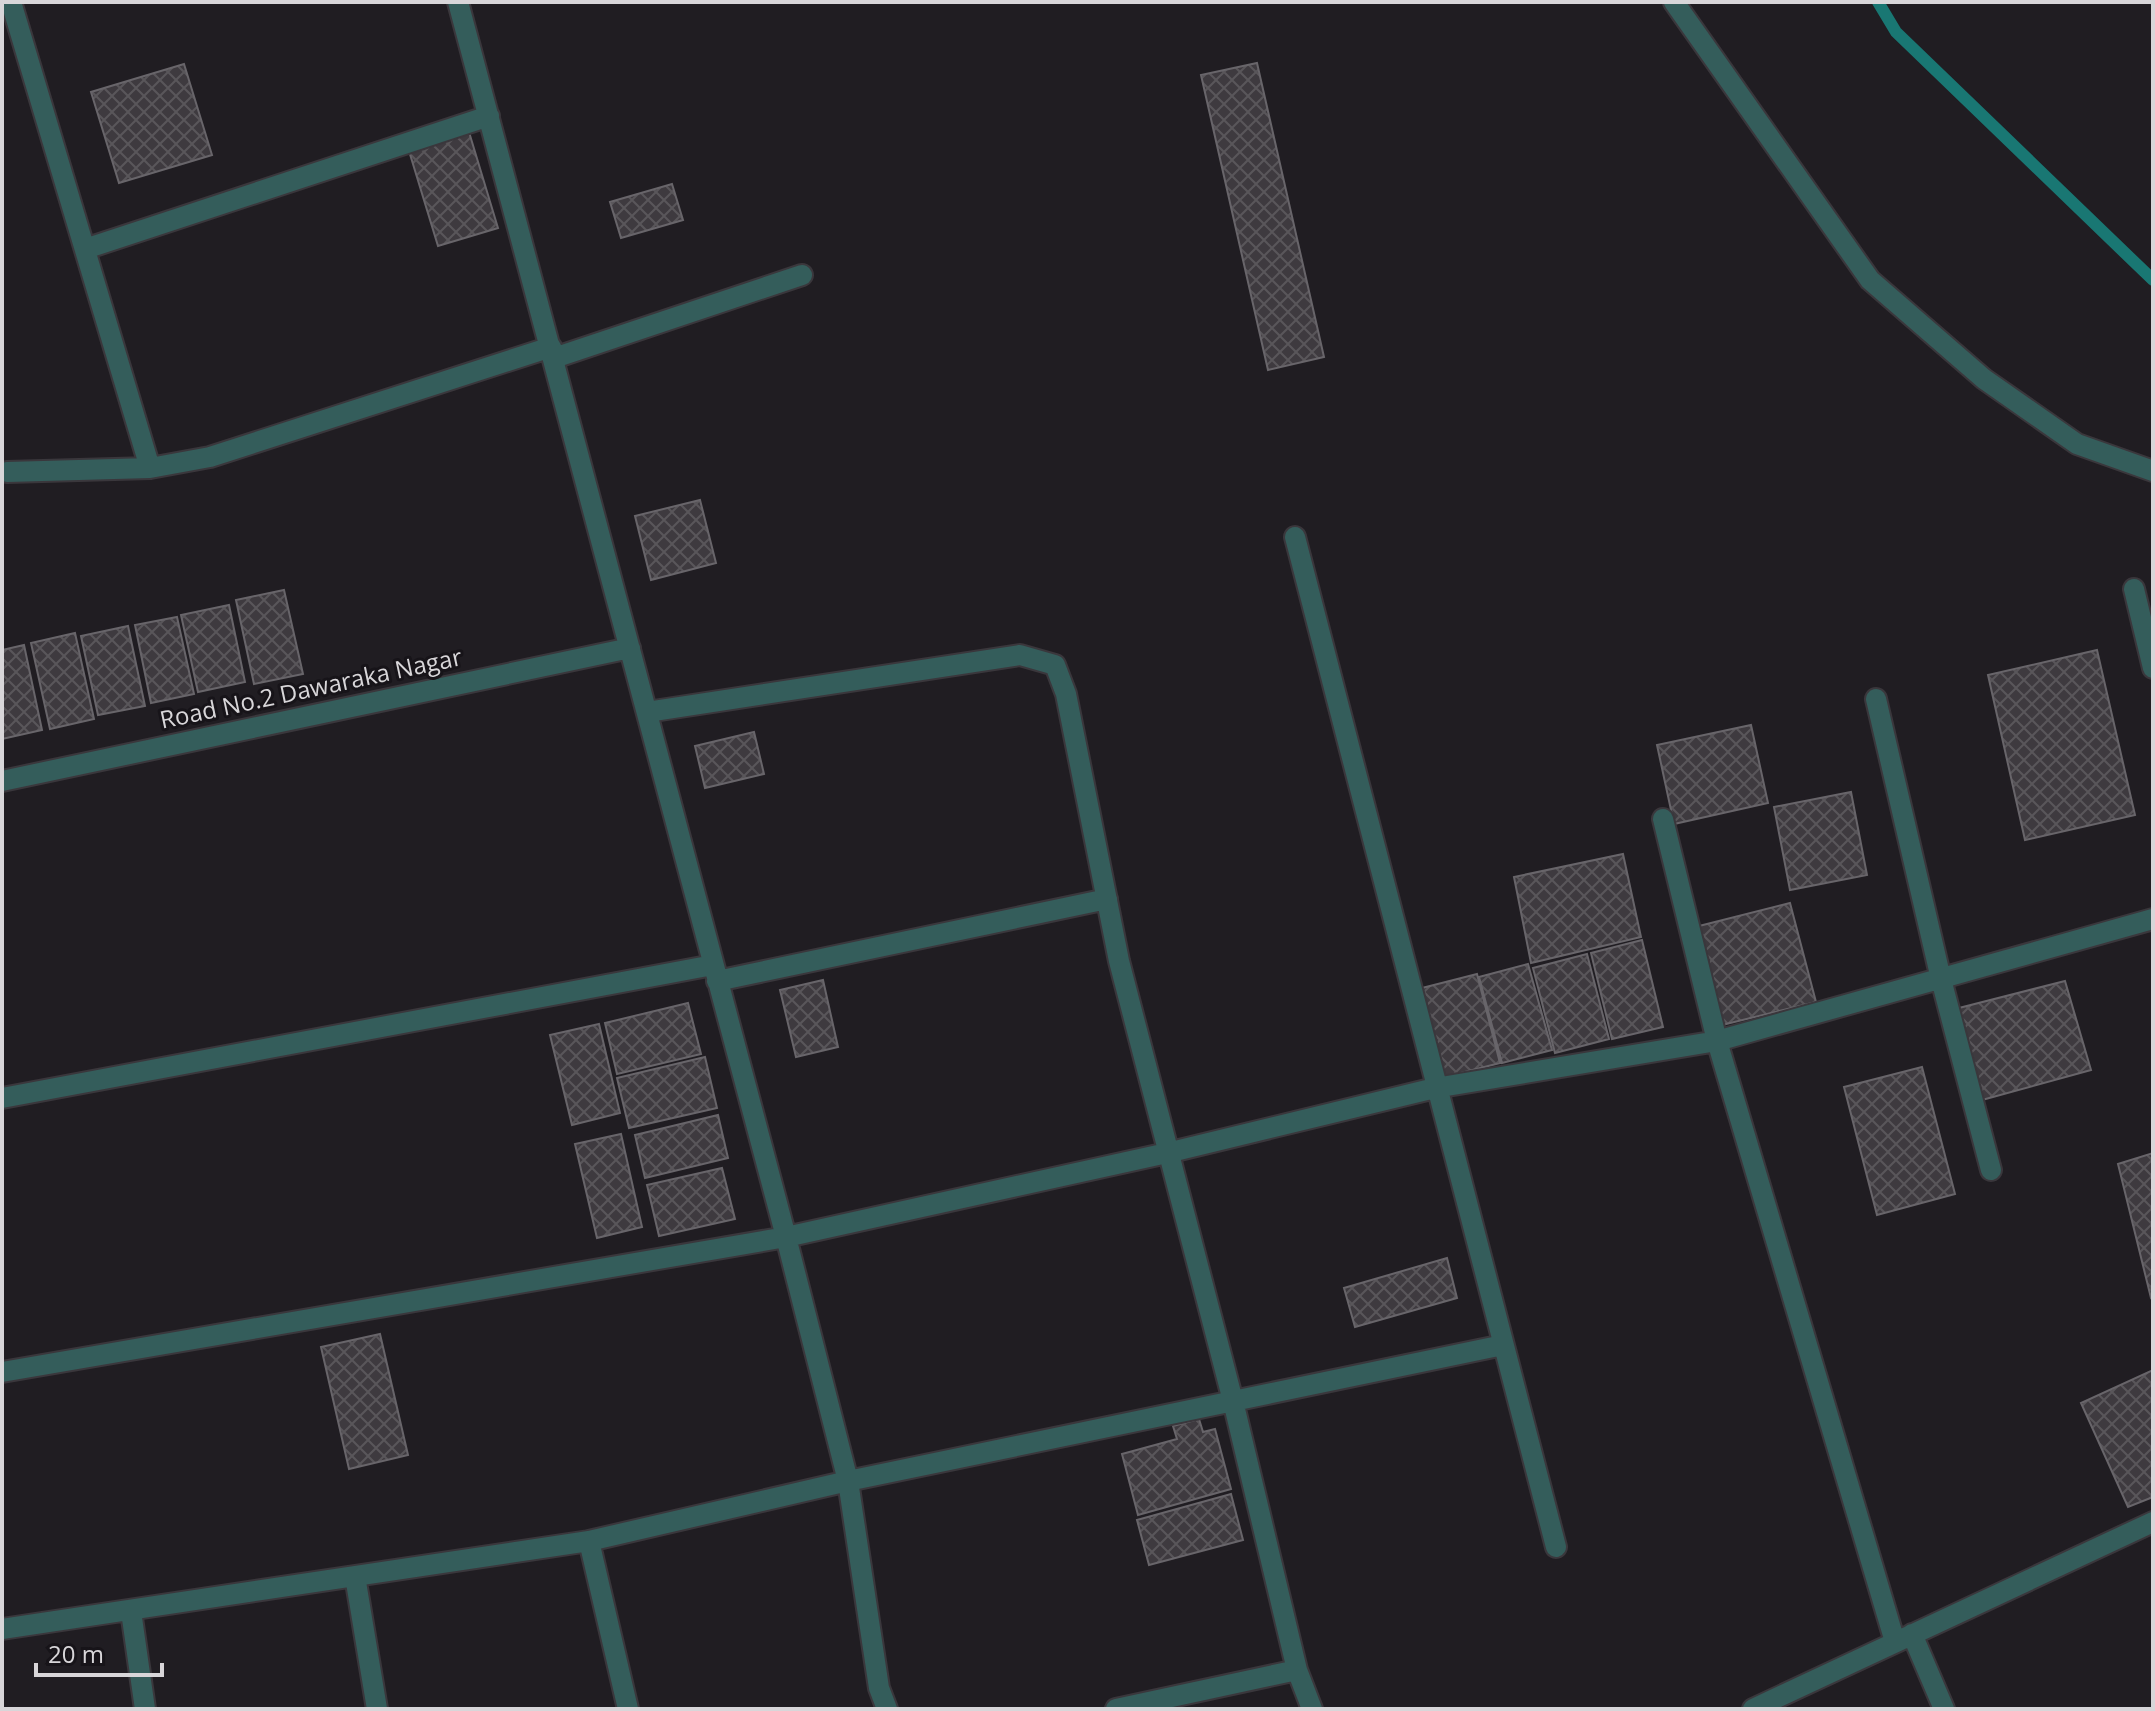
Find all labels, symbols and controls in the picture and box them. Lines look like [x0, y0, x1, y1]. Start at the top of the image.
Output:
street label: Road No.2 Dawaraka Nagar [157, 639, 465, 736]
scale bar [36, 1627, 162, 1677]
text: 20 m [48, 1637, 104, 1670]

